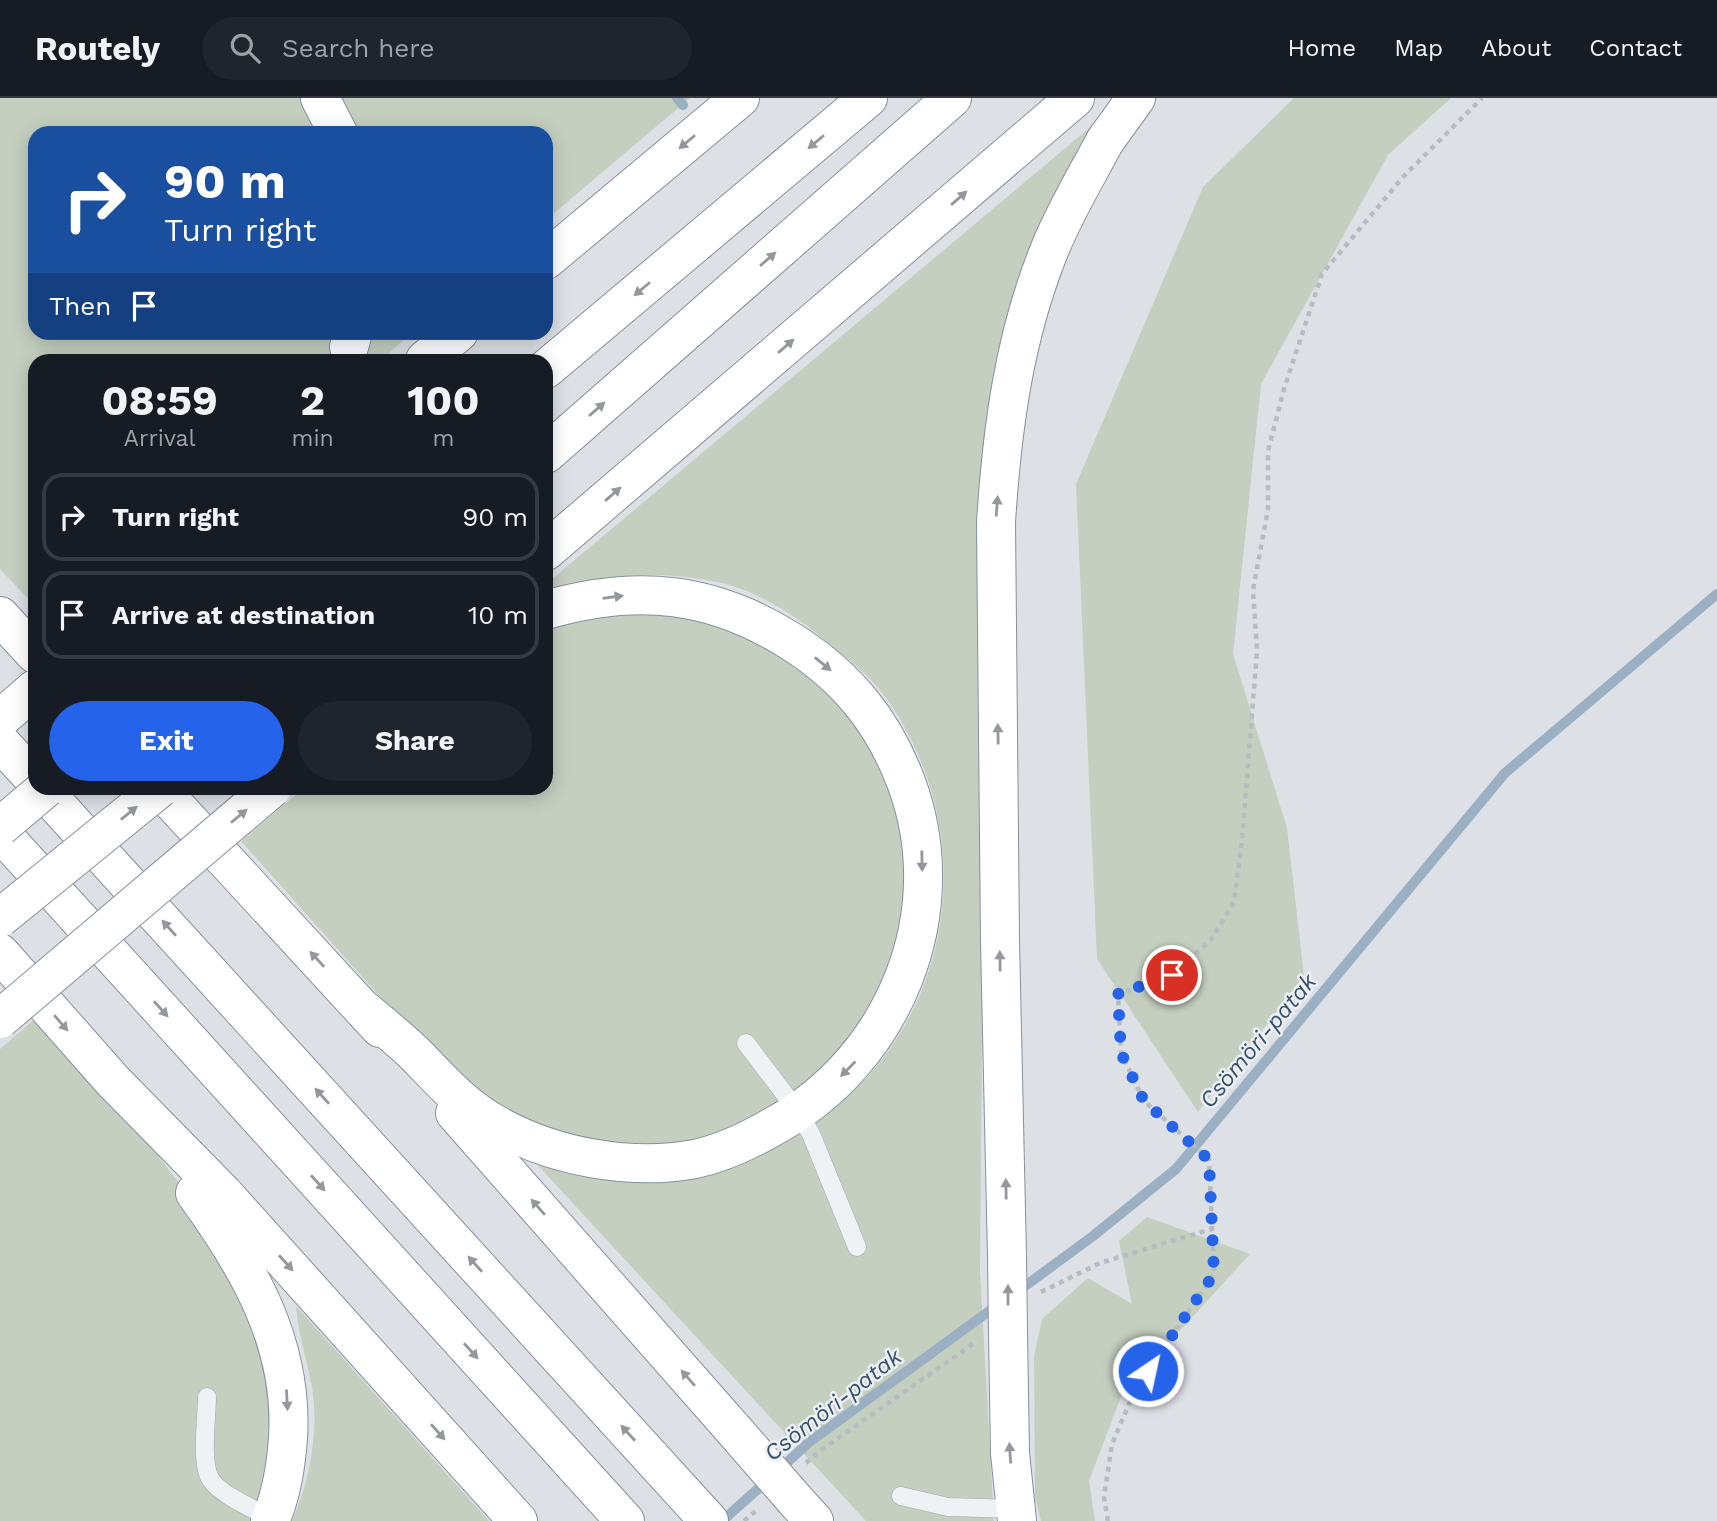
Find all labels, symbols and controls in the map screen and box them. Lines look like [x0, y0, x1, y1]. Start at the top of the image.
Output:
search box [202, 17, 692, 80]
text: Routely [35, 29, 160, 68]
icon: search [226, 29, 264, 67]
text: Search here [282, 33, 434, 63]
text: Home [1288, 34, 1356, 62]
text: Map [1394, 34, 1443, 62]
text: About [1481, 34, 1551, 62]
text: Contact [1589, 34, 1682, 62]
one-way arrow [679, 134, 696, 149]
one-way arrow [807, 134, 824, 149]
text: 90 m [164, 152, 286, 210]
icon: right [49, 154, 140, 245]
one-way arrow [950, 190, 968, 206]
text: Turn right [164, 211, 316, 249]
one-way arrow [760, 252, 777, 267]
one-way arrow [633, 281, 651, 296]
icon: arrive [125, 287, 163, 325]
text: Then [49, 291, 111, 321]
one-way arrow [777, 338, 795, 354]
text: 08:59 [102, 376, 218, 425]
text: 2 [300, 376, 325, 425]
text: 100 [407, 376, 479, 425]
one-way arrow [589, 402, 606, 417]
text: Arrival [124, 425, 196, 452]
text: min [291, 425, 334, 452]
text: m [432, 425, 454, 452]
one-way arrow [604, 486, 622, 502]
one-way arrow [992, 495, 1003, 517]
icon: right [53, 498, 91, 536]
text: Turn right [112, 502, 239, 532]
text: 90 m [462, 502, 528, 532]
one-way arrow [602, 591, 624, 602]
icon: arrive [53, 596, 91, 634]
text: Arrive at destination [112, 600, 375, 630]
text: 10 m [468, 600, 528, 630]
one-way arrow [814, 656, 831, 671]
button: Exit [49, 701, 284, 781]
button: Share [298, 701, 532, 781]
one-way arrow [992, 723, 1004, 745]
one-way arrow [119, 805, 137, 820]
one-way arrow [230, 809, 247, 824]
one-way arrow [917, 850, 928, 872]
one-way arrow [161, 919, 177, 937]
pin [1142, 945, 1202, 1005]
one-way arrow [309, 950, 325, 968]
one-way arrow [994, 950, 1006, 972]
icon: arrive [1153, 956, 1191, 994]
water label: Csömöri-patak [1194, 967, 1323, 1114]
one-way arrow [153, 1001, 168, 1018]
one-way arrow [53, 1014, 69, 1031]
one-way arrow [840, 1060, 857, 1076]
one-way arrow [314, 1087, 330, 1105]
one-way arrow [310, 1174, 326, 1192]
one-way arrow [1000, 1177, 1011, 1199]
one-way arrow [530, 1198, 546, 1216]
one-way arrow [277, 1254, 293, 1271]
one-way arrow [468, 1256, 484, 1273]
one-way arrow [1002, 1284, 1014, 1306]
position arrow [1111, 1334, 1185, 1408]
one-way arrow [463, 1342, 479, 1360]
water label: Csömöri-patak [759, 1342, 908, 1467]
one-way arrow [680, 1369, 696, 1387]
one-way arrow [282, 1389, 293, 1411]
one-way arrow [429, 1423, 445, 1440]
one-way arrow [621, 1424, 637, 1441]
one-way arrow [1005, 1442, 1016, 1464]

